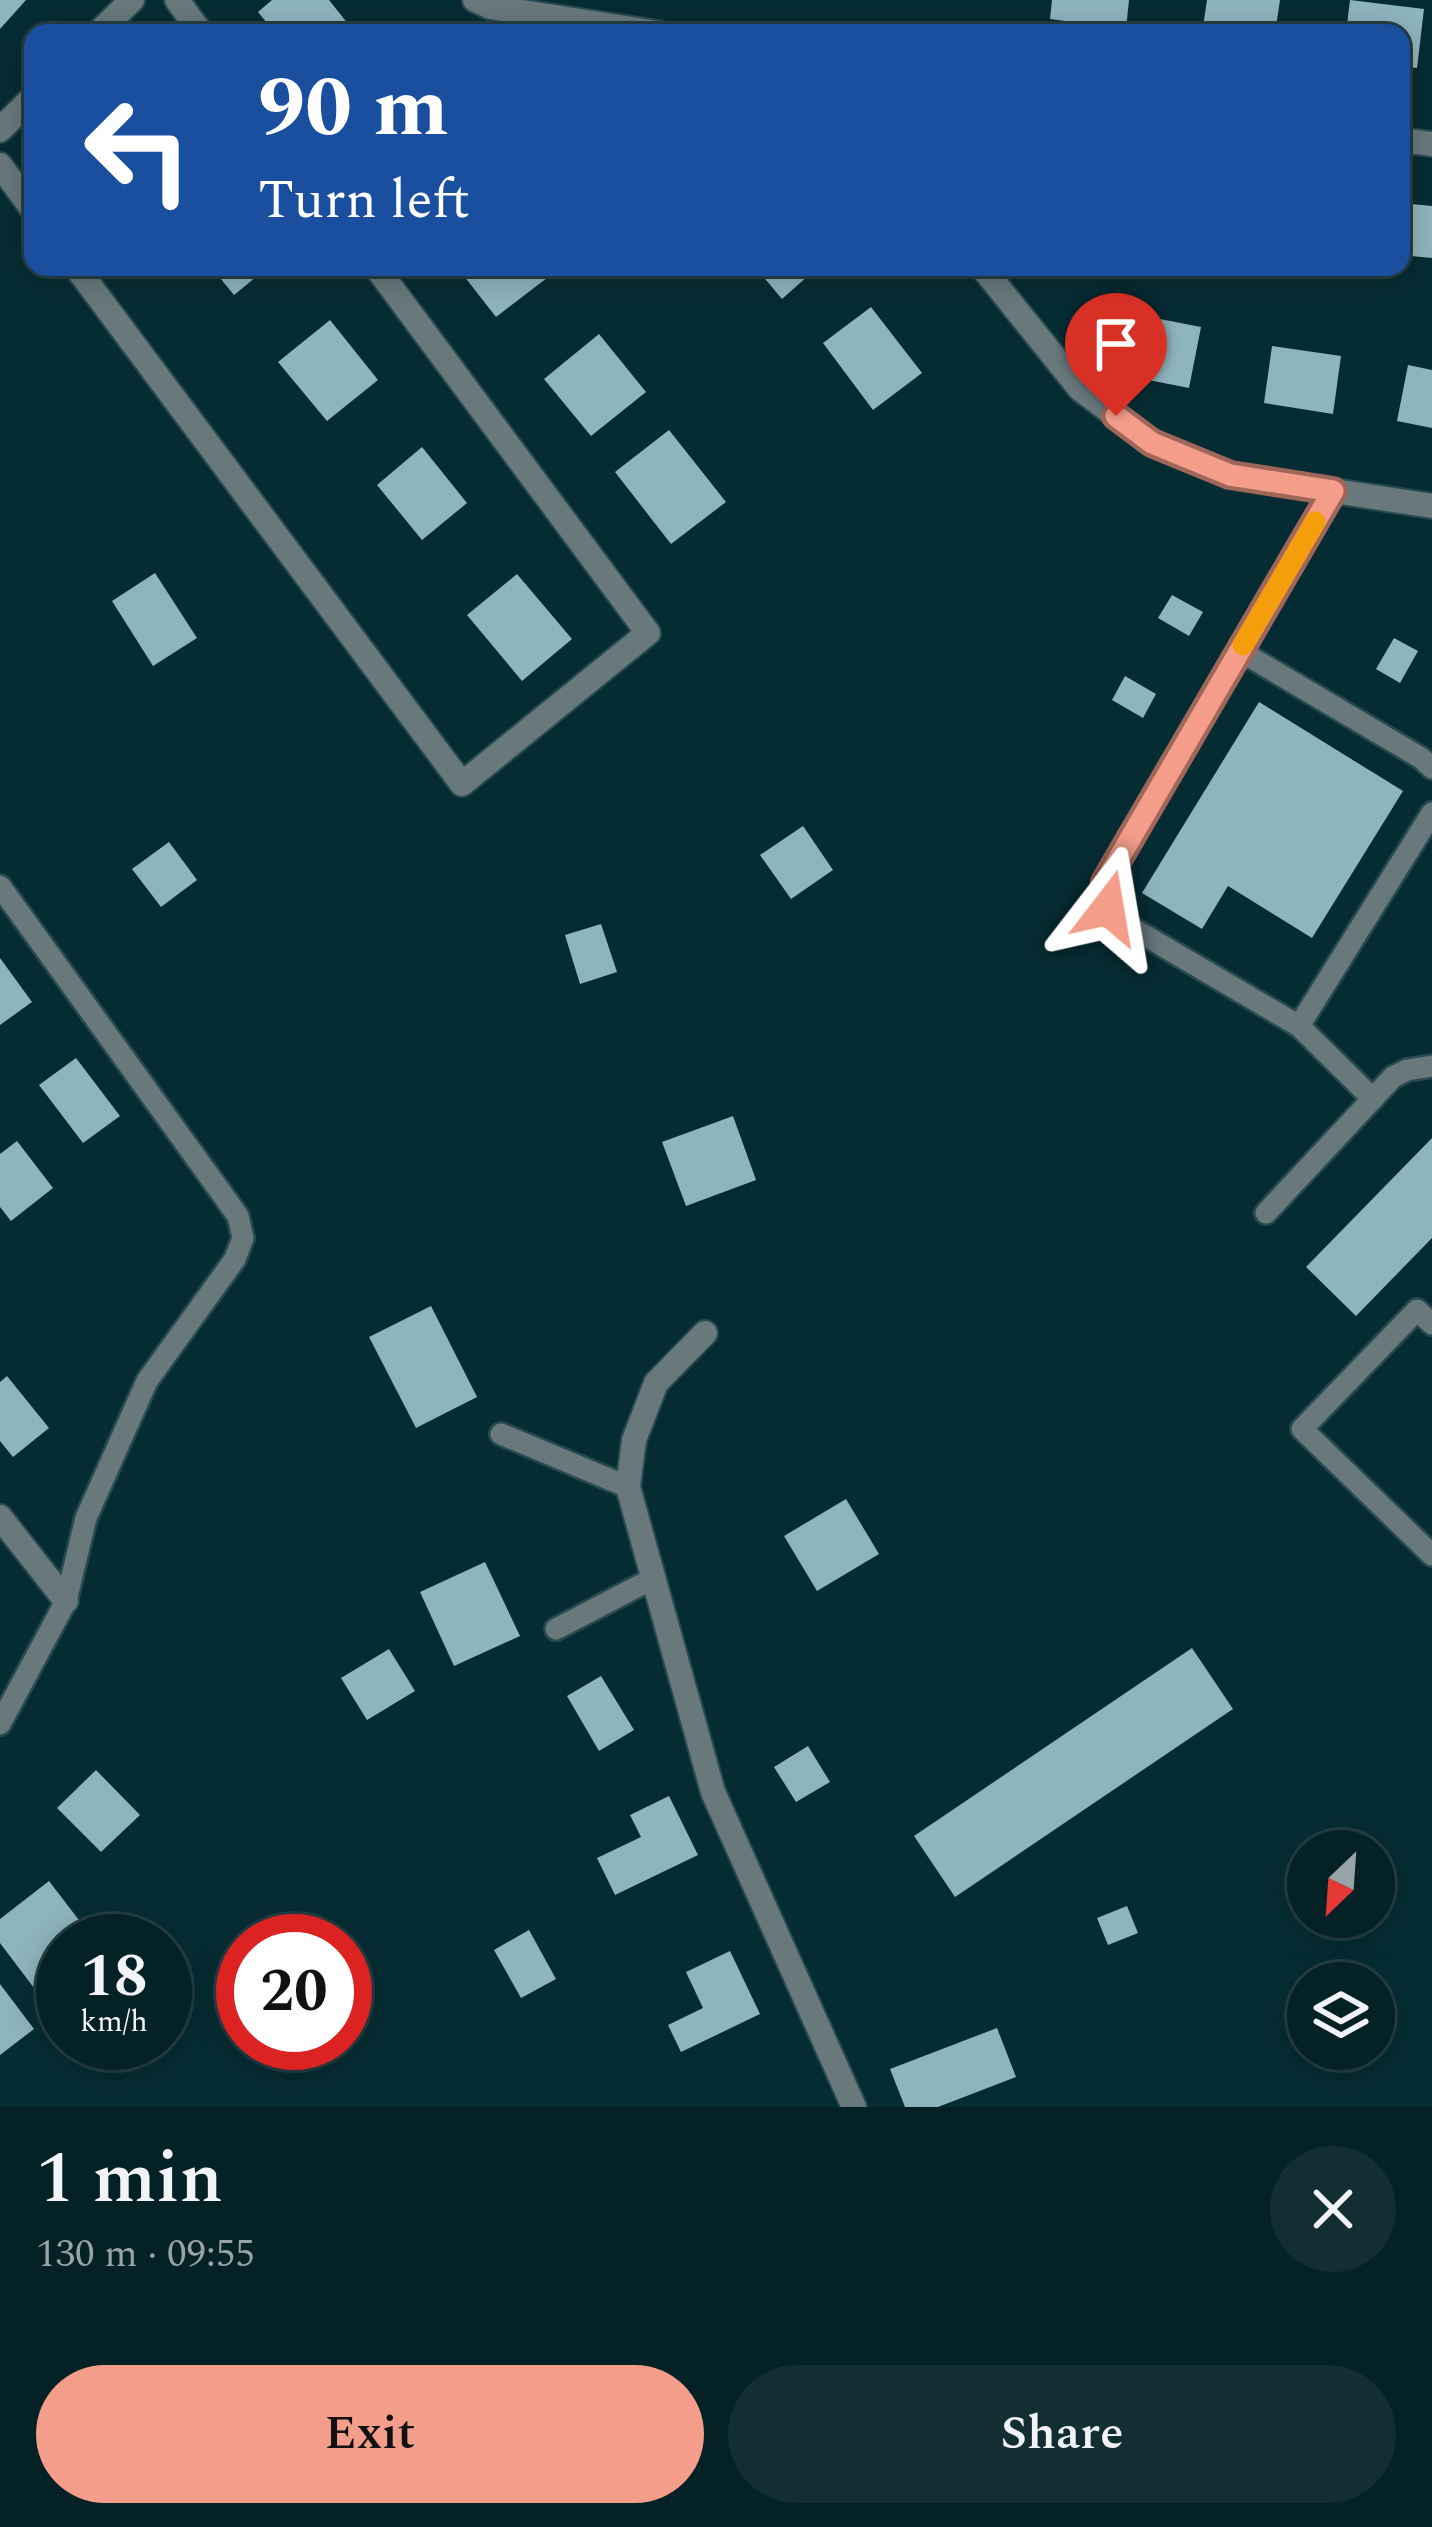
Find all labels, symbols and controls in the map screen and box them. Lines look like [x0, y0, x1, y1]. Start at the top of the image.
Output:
text: 90 m [258, 45, 449, 173]
icon: left [60, 72, 216, 228]
text: Turn left [258, 160, 470, 242]
pin [1065, 293, 1167, 416]
icon: arrive [1083, 311, 1149, 377]
position arrow [1045, 845, 1171, 971]
north arrow [1287, 1830, 1395, 1938]
map controls [1287, 1830, 1395, 2070]
speed limit sign: 20 [216, 1914, 372, 2070]
text: 18 [80, 1931, 148, 2023]
button: layers [1287, 1962, 1395, 2070]
text: km/h [80, 1999, 148, 2045]
text: 1 min [36, 2125, 223, 2234]
button: close [1270, 2146, 1396, 2272]
text: 130 m · 09:55 [36, 2225, 255, 2284]
button: Exit [36, 2365, 704, 2503]
button: Share [728, 2365, 1396, 2503]

